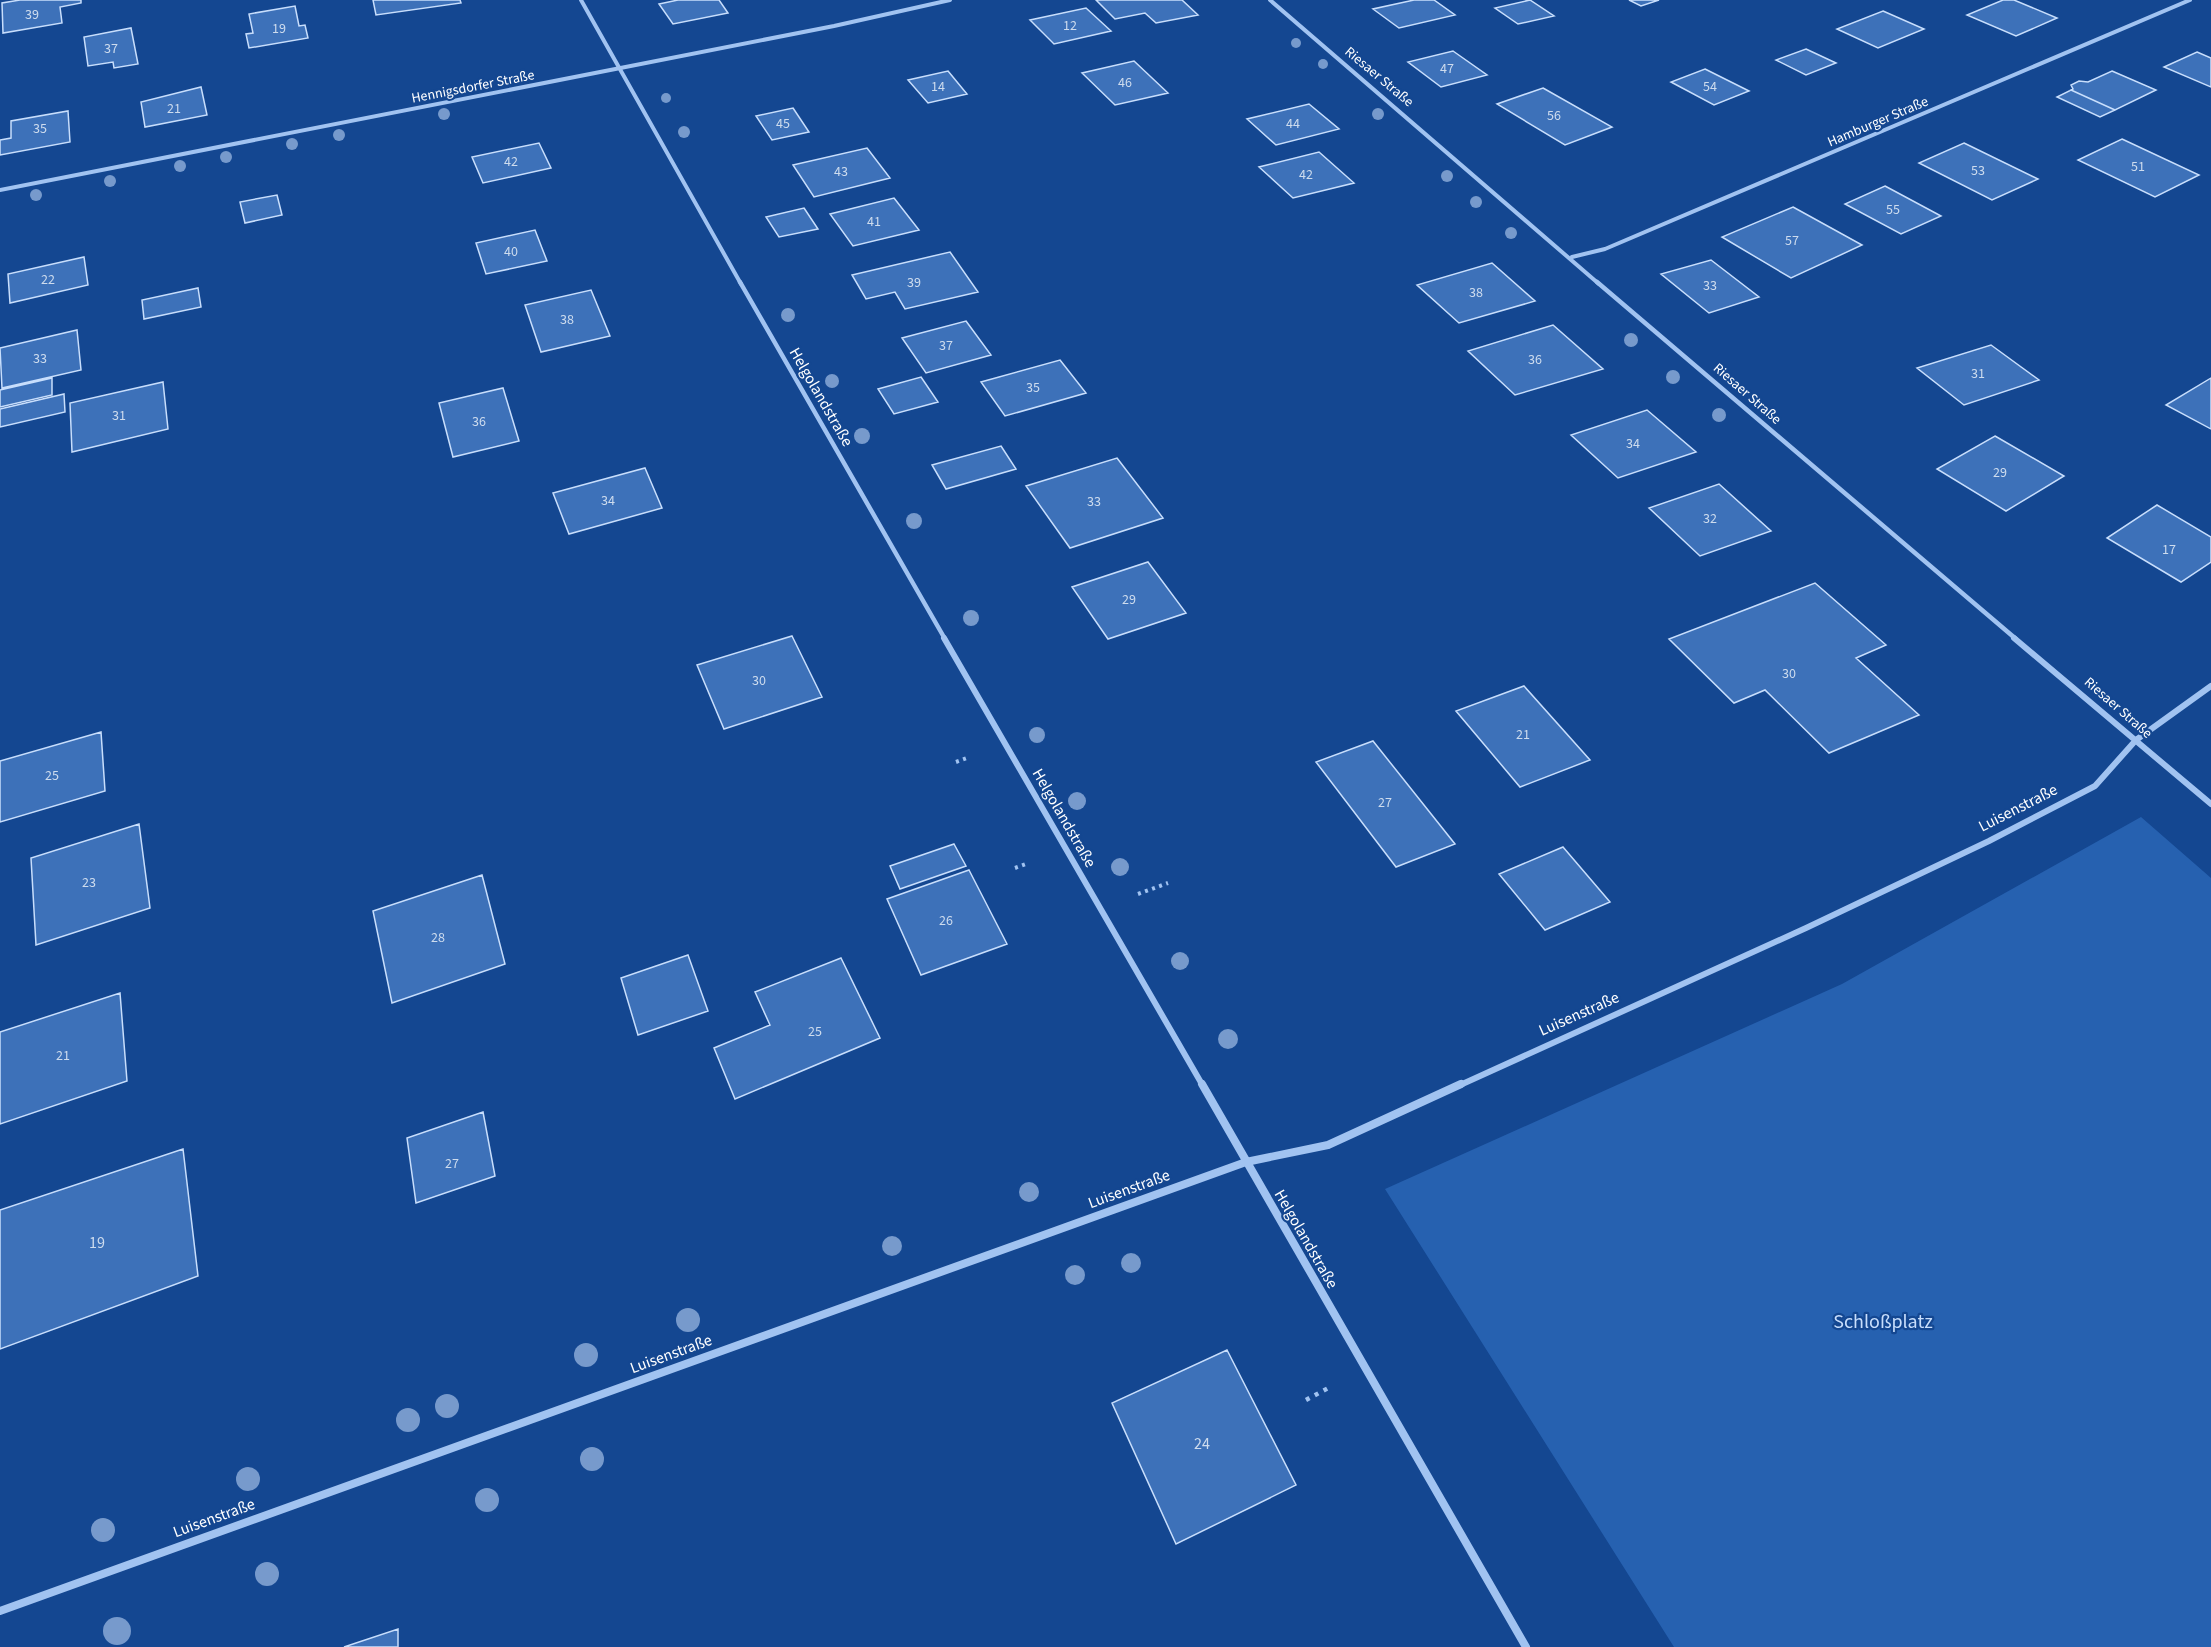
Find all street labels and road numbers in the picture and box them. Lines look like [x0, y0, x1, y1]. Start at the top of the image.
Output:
street label: Riesaer Straße [1340, 42, 1418, 112]
street label: Hennigsdorfer Straße [410, 65, 536, 109]
street label: Hamburger Straße [1824, 92, 1932, 152]
street label: Helgolandstraße [784, 343, 858, 451]
street label: Riesaer Straße [1709, 359, 1785, 429]
street label: Riesaer Straße [2080, 673, 2156, 743]
street label: Helgolandstraße [1027, 764, 1101, 872]
street label: Luisenstraße [1975, 779, 2061, 837]
street label: Luisenstraße [1535, 986, 1623, 1042]
street label: Luisenstraße [1085, 1164, 1173, 1214]
street label: Helgolandstraße [1269, 1185, 1343, 1293]
street label: Luisenstraße [627, 1329, 715, 1379]
street label: Luisenstraße [170, 1493, 258, 1543]

